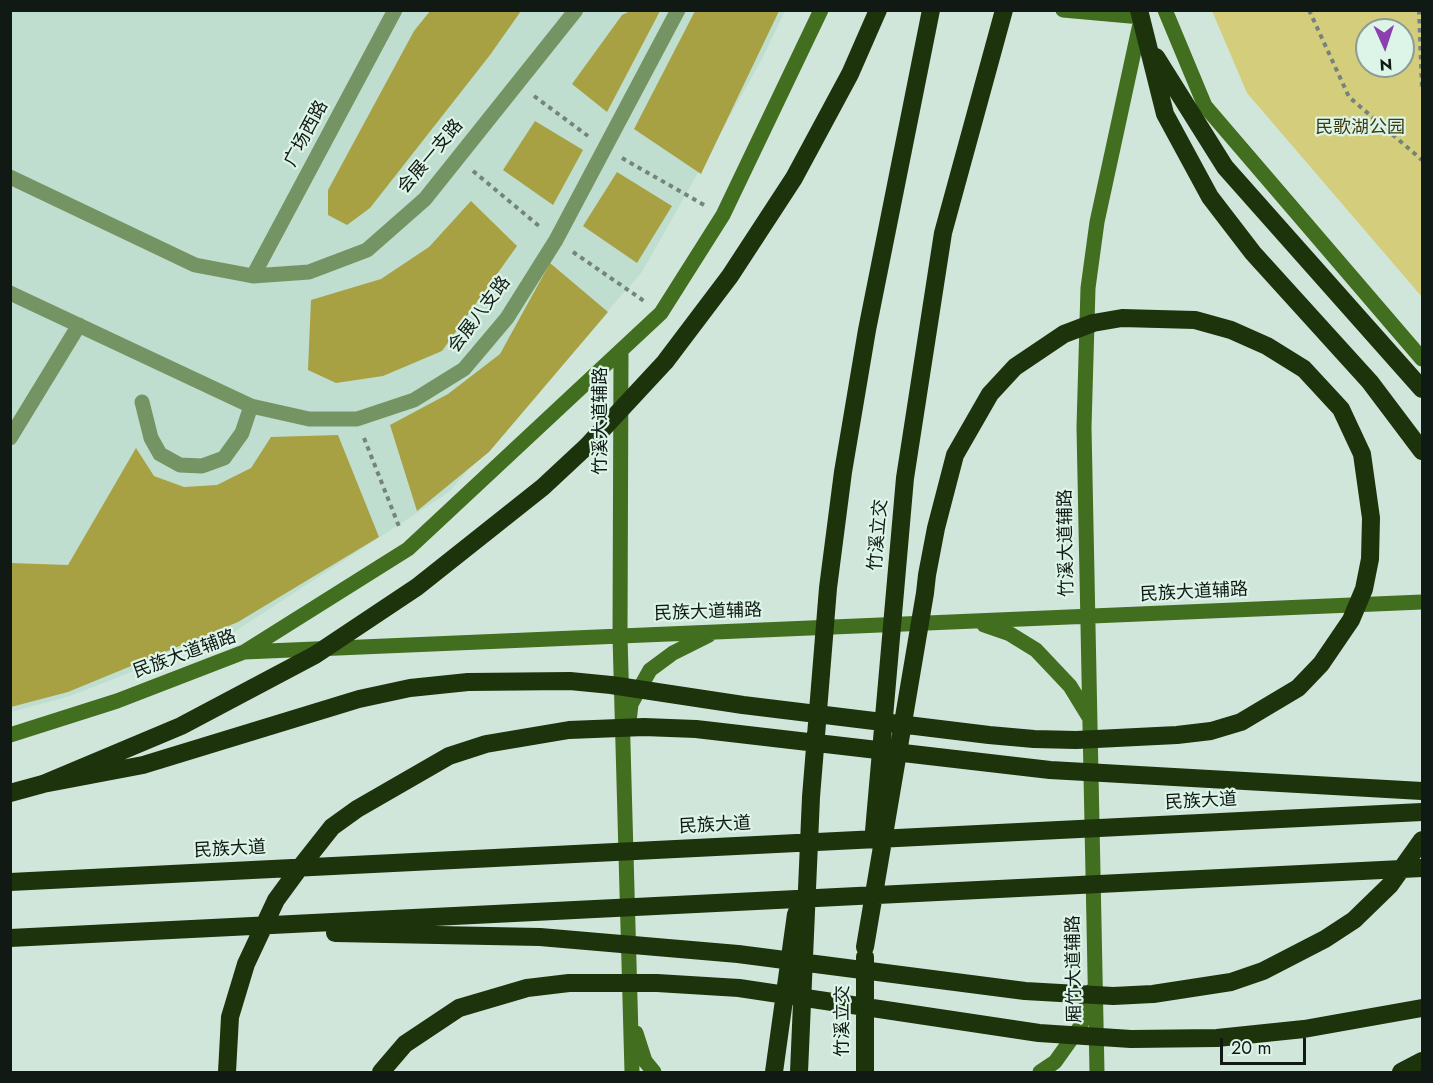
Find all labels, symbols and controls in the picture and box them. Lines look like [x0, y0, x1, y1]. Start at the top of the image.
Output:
north arrow [1355, 18, 1415, 78]
text: N [1379, 53, 1393, 76]
street label: 广场西路 [281, 97, 333, 171]
street label: 会展一支路 [394, 116, 468, 198]
park label: 民歌湖公园 [1315, 118, 1405, 140]
street label: 会展八支路 [444, 273, 516, 357]
street label: 竹溪大道辅路 [591, 367, 613, 475]
street label: 竹溪大道辅路 [1055, 489, 1079, 597]
street label: 竹溪立交 [865, 498, 893, 572]
street label: 民族大道辅路 [1140, 579, 1248, 607]
street label: 民族大道辅路 [654, 600, 762, 626]
street label: 民族大道辅路 [131, 626, 239, 684]
street label: 民族大道 [1164, 789, 1238, 815]
street label: 民族大道 [678, 813, 752, 839]
street label: 民族大道 [193, 837, 267, 863]
street label: 厢竹大道辅路 [1063, 915, 1087, 1023]
street label: 竹溪立交 [833, 985, 855, 1057]
scale bar [1223, 1026, 1308, 1064]
text: 20 m [1231, 1035, 1271, 1061]

